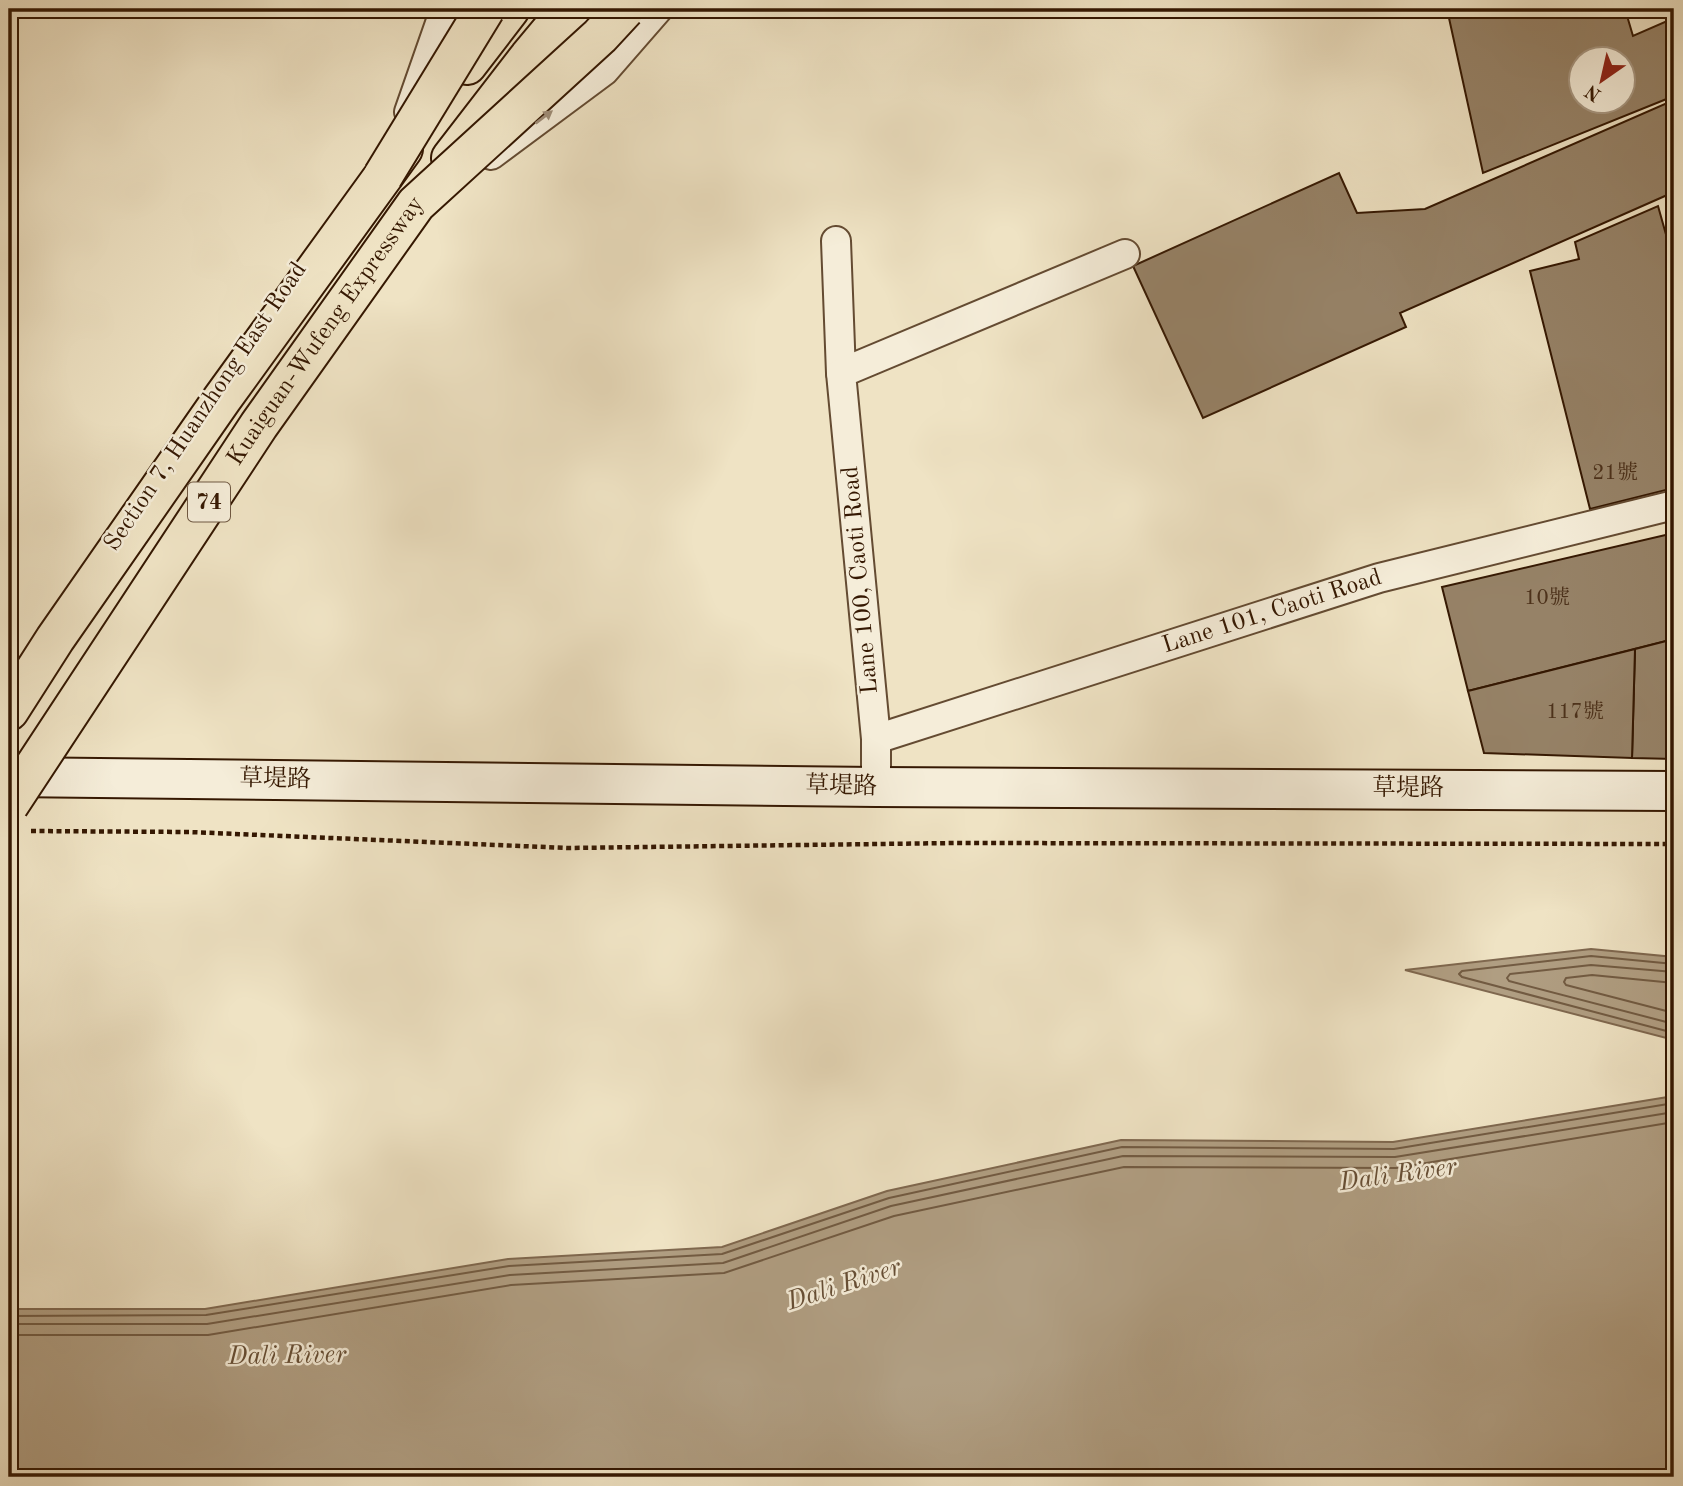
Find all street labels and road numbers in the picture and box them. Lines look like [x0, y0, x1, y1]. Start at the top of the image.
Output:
street label: Kuaiguan-Wufeng Expressway [223, 192, 429, 470]
street label: Section 7, Huanzhong East Road [100, 258, 312, 556]
street label: Lane 100, Caoti Road [839, 465, 883, 695]
road number: 74 [188, 482, 230, 522]
street label: Lane 101, Caoti Road [1160, 566, 1385, 659]
street label: 草堤路 [239, 764, 311, 793]
street label: 草堤路 [805, 771, 877, 800]
street label: 草堤路 [1372, 774, 1444, 801]

